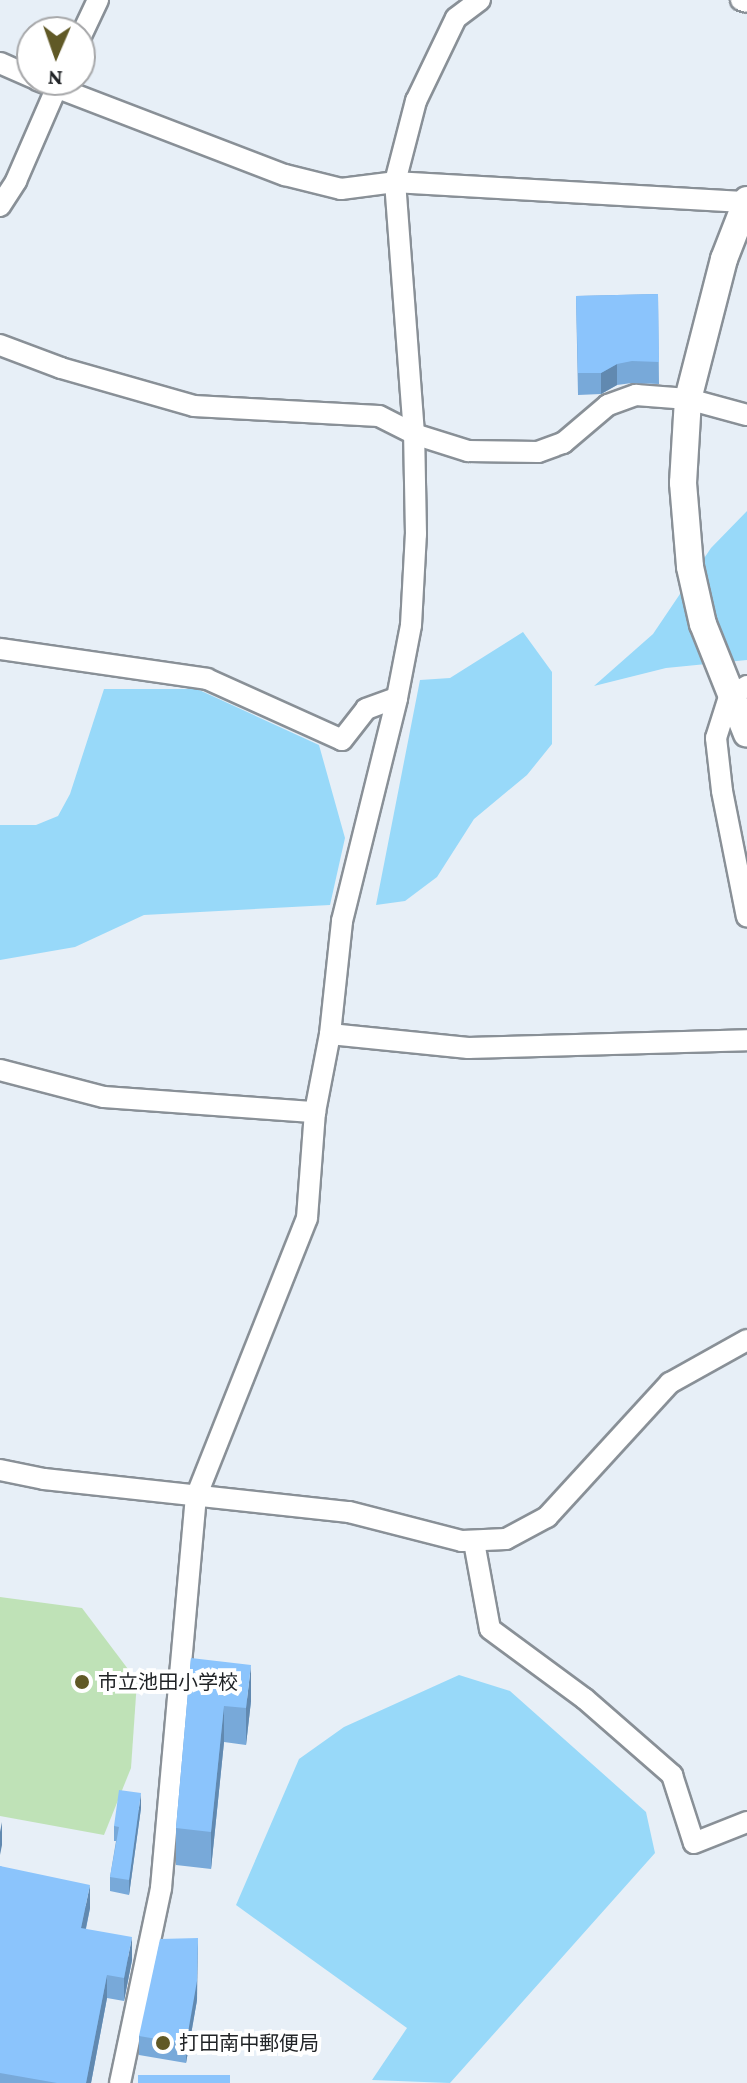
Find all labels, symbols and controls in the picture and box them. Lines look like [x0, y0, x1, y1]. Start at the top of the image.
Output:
north arrow [16, 16, 96, 96]
text: N [47, 66, 63, 91]
place label: 市立池田小学校 [98, 1670, 238, 1694]
marker: 市立池田小学校 [73, 1673, 91, 1691]
place label: 打田南中郵便局 [179, 2031, 319, 2055]
marker: 打田南中郵便局 [154, 2034, 172, 2052]

